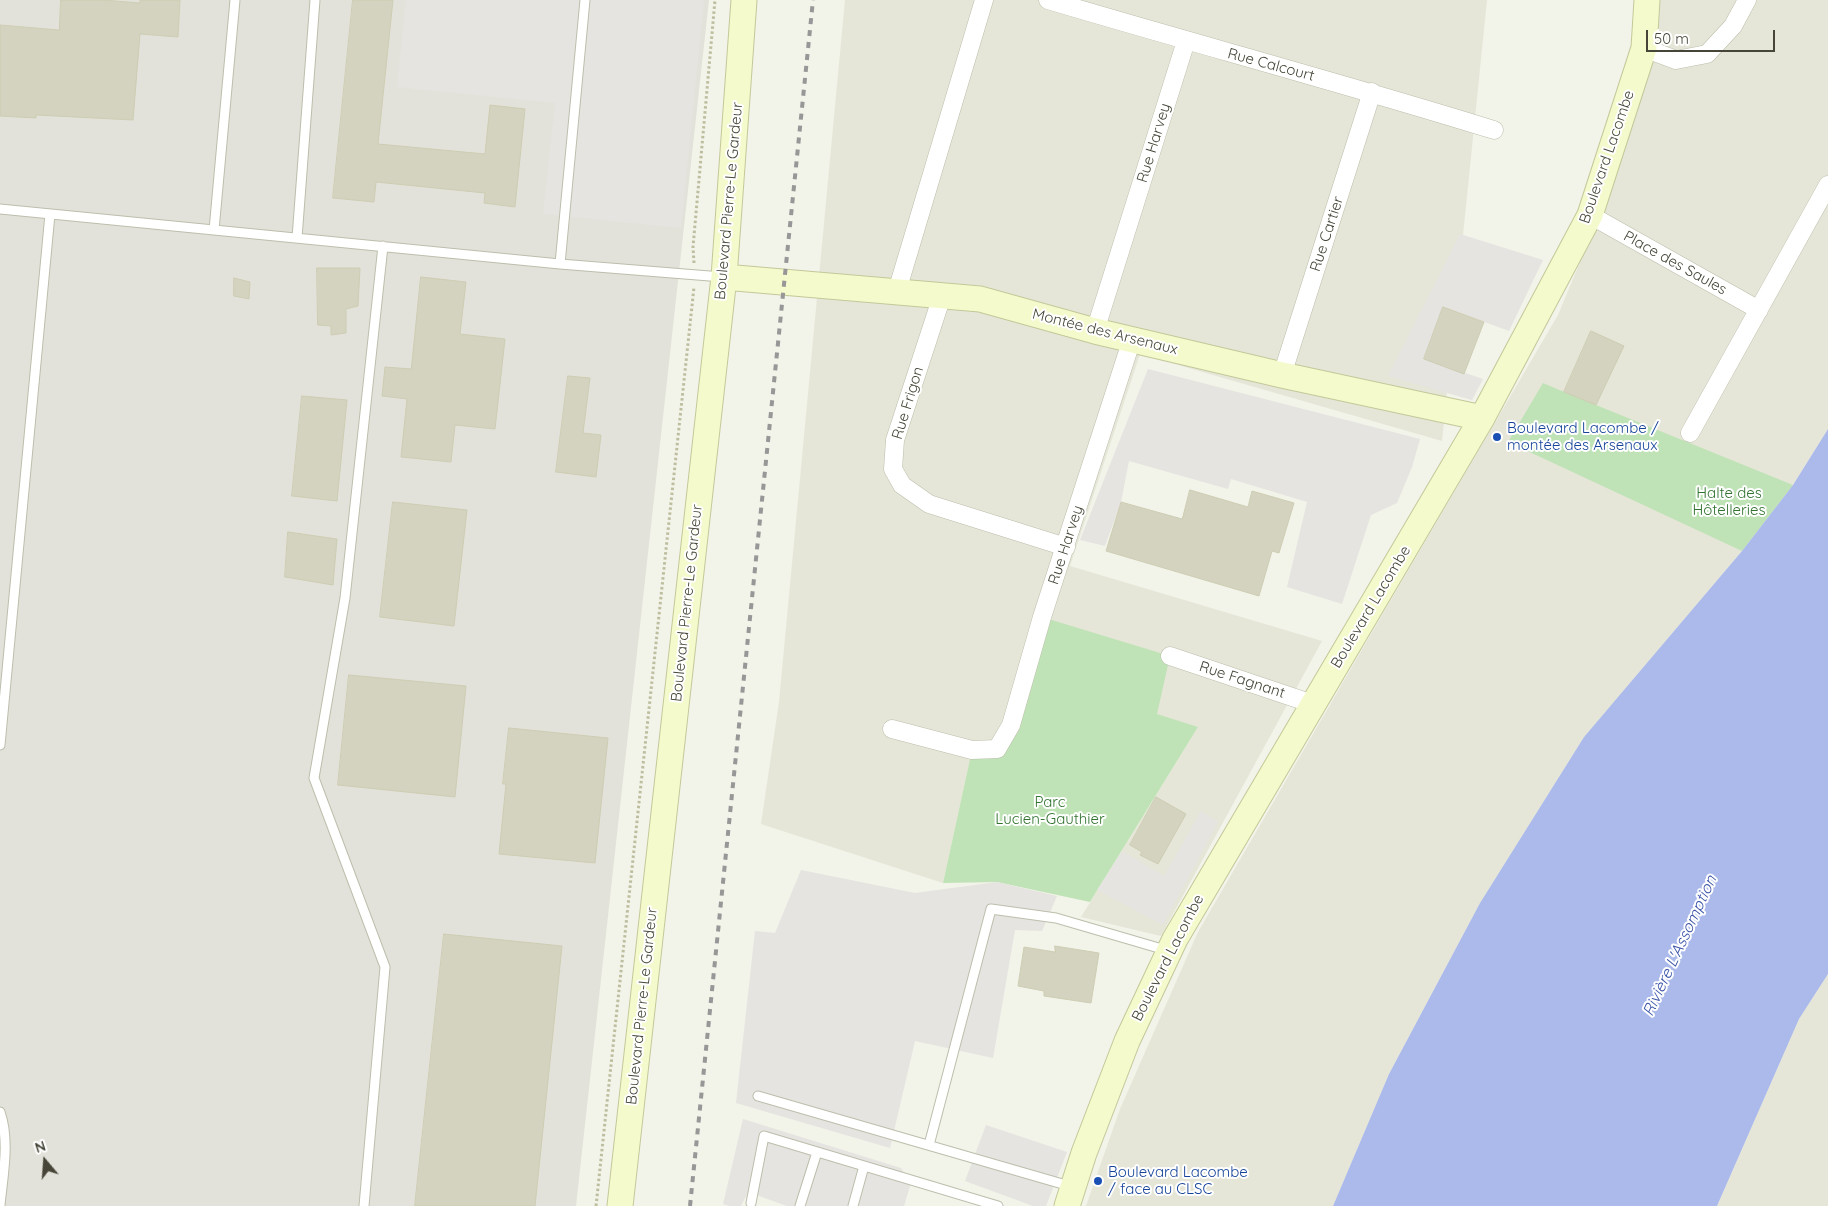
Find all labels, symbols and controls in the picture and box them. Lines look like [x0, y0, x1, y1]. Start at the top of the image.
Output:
scale bar [1648, 20, 1777, 52]
text: 50 m [1654, 29, 1689, 48]
street label: Rue Calcourt [1225, 45, 1317, 85]
street label: Boulevard Lacombe [1576, 88, 1638, 226]
street label: Boulevard Pierre-Le Gardeur [711, 101, 747, 301]
street label: Rue Harvey [1133, 101, 1175, 185]
street label: Rue Cartier [1306, 194, 1348, 274]
street label: Place des Saules [1620, 227, 1730, 299]
street label: Montée des Arsenaux [1030, 305, 1180, 359]
street label: Rue Frigon [888, 364, 928, 442]
place label: Boulevard Lacombe / montée des Arsenaux [1507, 419, 1659, 454]
marker: Boulevard Lacombe / montée des Arsenaux [1491, 431, 1503, 443]
park label: Halte des Hôtelleries [1692, 484, 1766, 519]
street label: Boulevard Pierre-Le Gardeur [668, 503, 706, 703]
street label: Rue Harvey [1045, 503, 1087, 587]
street label: Boulevard Lacombe [1327, 542, 1415, 672]
street label: Rue Fagnant [1197, 658, 1287, 702]
park label: Parc Lucien-Gauthier [995, 793, 1105, 828]
water label: Rivière L'Assomption [1639, 873, 1721, 1019]
street label: Boulevard Lacombe [1128, 892, 1208, 1024]
street label: Boulevard Pierre-Le Gardeur [623, 906, 661, 1106]
north arrow [20, 1136, 70, 1186]
text: N [33, 1137, 48, 1157]
place label: Boulevard Lacombe / face au CLSC [1108, 1163, 1248, 1198]
marker: Boulevard Lacombe / face au CLSC [1092, 1175, 1104, 1187]

